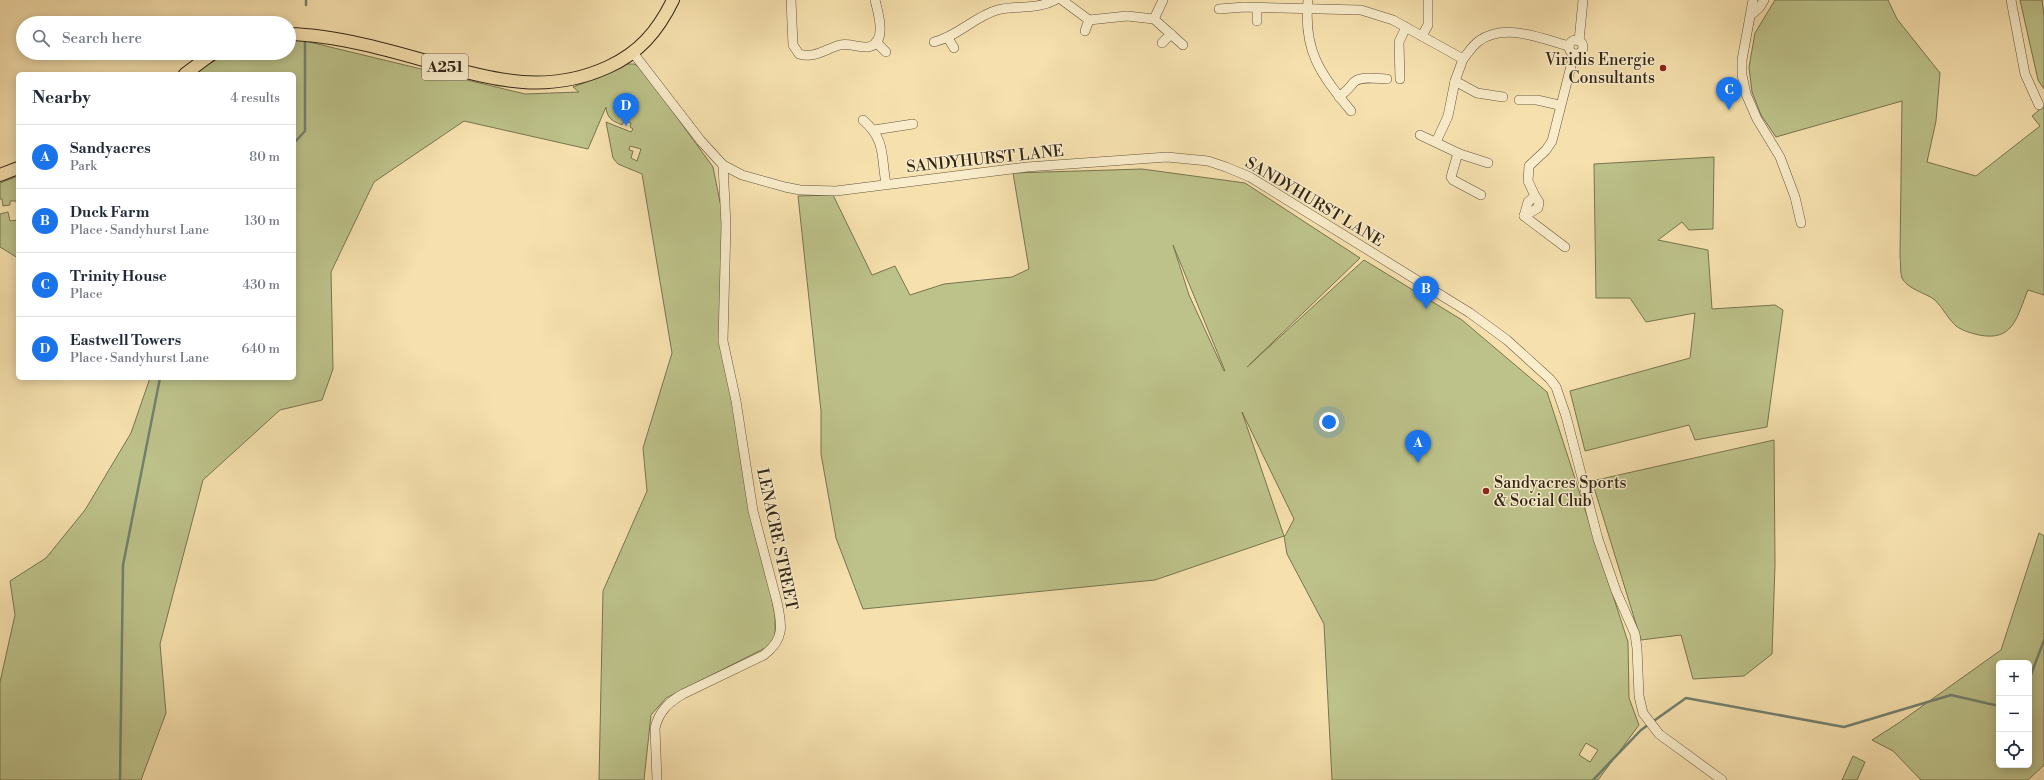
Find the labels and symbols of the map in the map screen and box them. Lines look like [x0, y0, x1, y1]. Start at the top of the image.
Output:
place label: Viridis Energie Consultants [1544, 50, 1655, 88]
road number: A251 [422, 54, 468, 80]
marker: Viridis Energie Consultants [1658, 63, 1668, 73]
pin: C [1716, 77, 1742, 110]
pin: D [613, 93, 639, 126]
street label: SANDYHURST LANE [905, 141, 1065, 177]
street label: SANDYHURST LANE [1242, 153, 1387, 251]
pin: B [1413, 276, 1439, 309]
your location [1319, 412, 1339, 432]
pin: A [1405, 430, 1431, 463]
street label: LENACRE STREET [752, 466, 802, 612]
place label: Sandyacres Sports & Social Club [1494, 473, 1627, 511]
marker: Sandyacres Sports & Social Club [1481, 486, 1491, 496]

